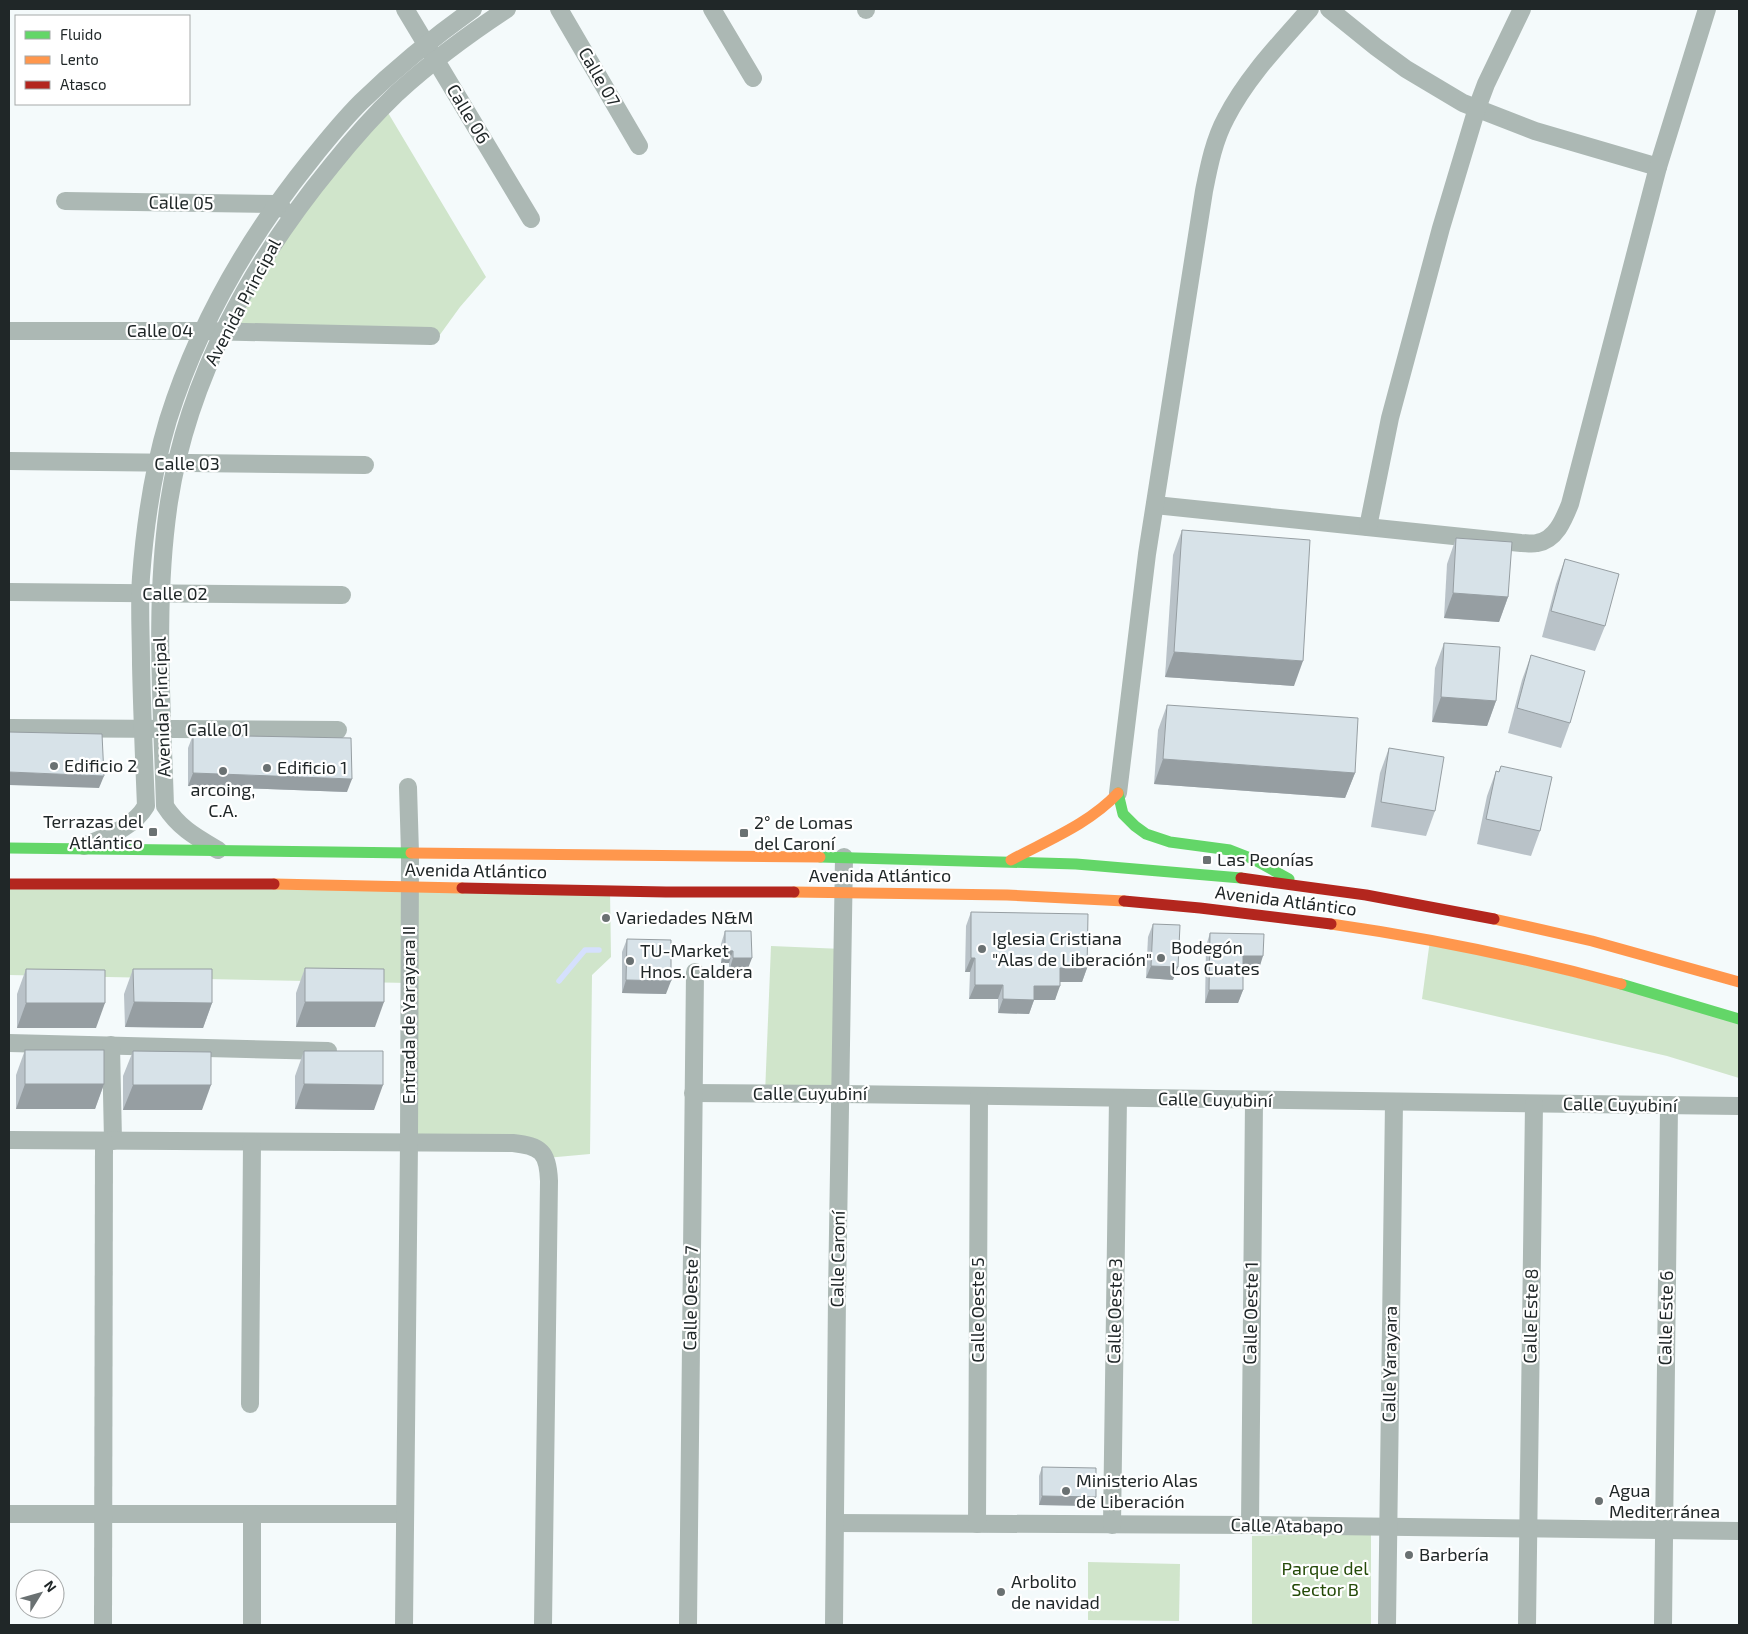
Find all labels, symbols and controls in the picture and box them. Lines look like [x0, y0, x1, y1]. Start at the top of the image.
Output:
legend [15, 15, 190, 105]
text: Fluido [60, 25, 102, 43]
street label: Calle 07 [574, 43, 626, 110]
text: Lento [60, 50, 99, 68]
text: Atasco [60, 75, 106, 93]
street label: Calle 06 [443, 80, 495, 147]
street label: Calle 05 [148, 190, 214, 214]
street label: Avenida Principal [199, 234, 285, 369]
street label: Calle 04 [127, 319, 193, 341]
street label: Calle 03 [154, 452, 220, 474]
street label: Calle 02 [142, 582, 208, 604]
street label: Avenida Principal [148, 636, 174, 778]
street label: Calle 01 [187, 718, 249, 740]
place label: Edificio 2 [64, 754, 137, 776]
place label: Edificio 1 [277, 756, 347, 778]
marker: Edificio 2 [48, 760, 60, 772]
marker: Edificio 1 [261, 762, 273, 774]
marker: arcoing, C.A. [217, 765, 229, 777]
place label: arcoing, C.A. [191, 778, 255, 821]
place label: Terrazas del Atlántico [43, 810, 144, 853]
place label: 2° de Lomas del Caroní [754, 811, 853, 854]
marker: Terrazas del Atlántico [147, 826, 159, 838]
marker: 2° de Lomas del Caroní [738, 827, 750, 839]
place label: Las Peonías [1217, 848, 1314, 870]
marker: Las Peonías [1201, 854, 1213, 866]
street label: Avenida Atlántico [405, 858, 547, 882]
street label: Avenida Atlántico [809, 864, 951, 886]
street label: Avenida Atlántico [1214, 880, 1358, 920]
place label: Variedades N&M [616, 906, 753, 928]
marker: Variedades N&M [600, 912, 612, 924]
street label: Entrada de Yarayara II [397, 926, 419, 1104]
place label: Iglesia Cristiana "Alas de Liberación" [992, 927, 1152, 970]
place label: Bodegón Los Cuates [1171, 936, 1260, 979]
place label: TU-Market Hnos. Caldera [640, 939, 753, 982]
marker: Iglesia Cristiana "Alas de Liberación" [976, 943, 988, 955]
marker: Bodegón Los Cuates [1155, 952, 1167, 964]
marker: TU-Market Hnos. Caldera [624, 955, 636, 967]
street label: Calle Cuyubiní [753, 1082, 868, 1104]
street label: Calle Cuyubiní [1158, 1087, 1273, 1111]
street label: Calle Cuyubiní [1563, 1092, 1678, 1116]
street label: Calle Caroní [825, 1210, 849, 1308]
street label: Calle Oeste 7 [678, 1245, 702, 1351]
street label: Calle Oeste 5 [966, 1257, 988, 1363]
street label: Calle Oeste 3 [1102, 1258, 1126, 1364]
street label: Calle Oeste 1 [1238, 1261, 1262, 1365]
street label: Calle Este 8 [1518, 1268, 1542, 1364]
street label: Calle Este 6 [1653, 1271, 1677, 1365]
street label: Calle Yarayara [1377, 1305, 1401, 1423]
place label: Ministerio Alas de Liberación [1076, 1469, 1198, 1512]
place label: Agua Mediterránea [1609, 1479, 1720, 1522]
marker: Ministerio Alas de Liberación [1060, 1485, 1072, 1497]
marker: Agua Mediterránea [1593, 1495, 1605, 1507]
street label: Calle Atabapo [1231, 1513, 1344, 1537]
place label: Barbería [1419, 1543, 1489, 1565]
marker: Barbería [1403, 1549, 1415, 1561]
park label: Parque del Sector B [1282, 1557, 1369, 1600]
north arrow [15, 1569, 65, 1619]
place label: Arbolito de navidad [1011, 1570, 1100, 1613]
text: N [41, 1577, 61, 1595]
marker: Arbolito de navidad [995, 1586, 1007, 1598]

